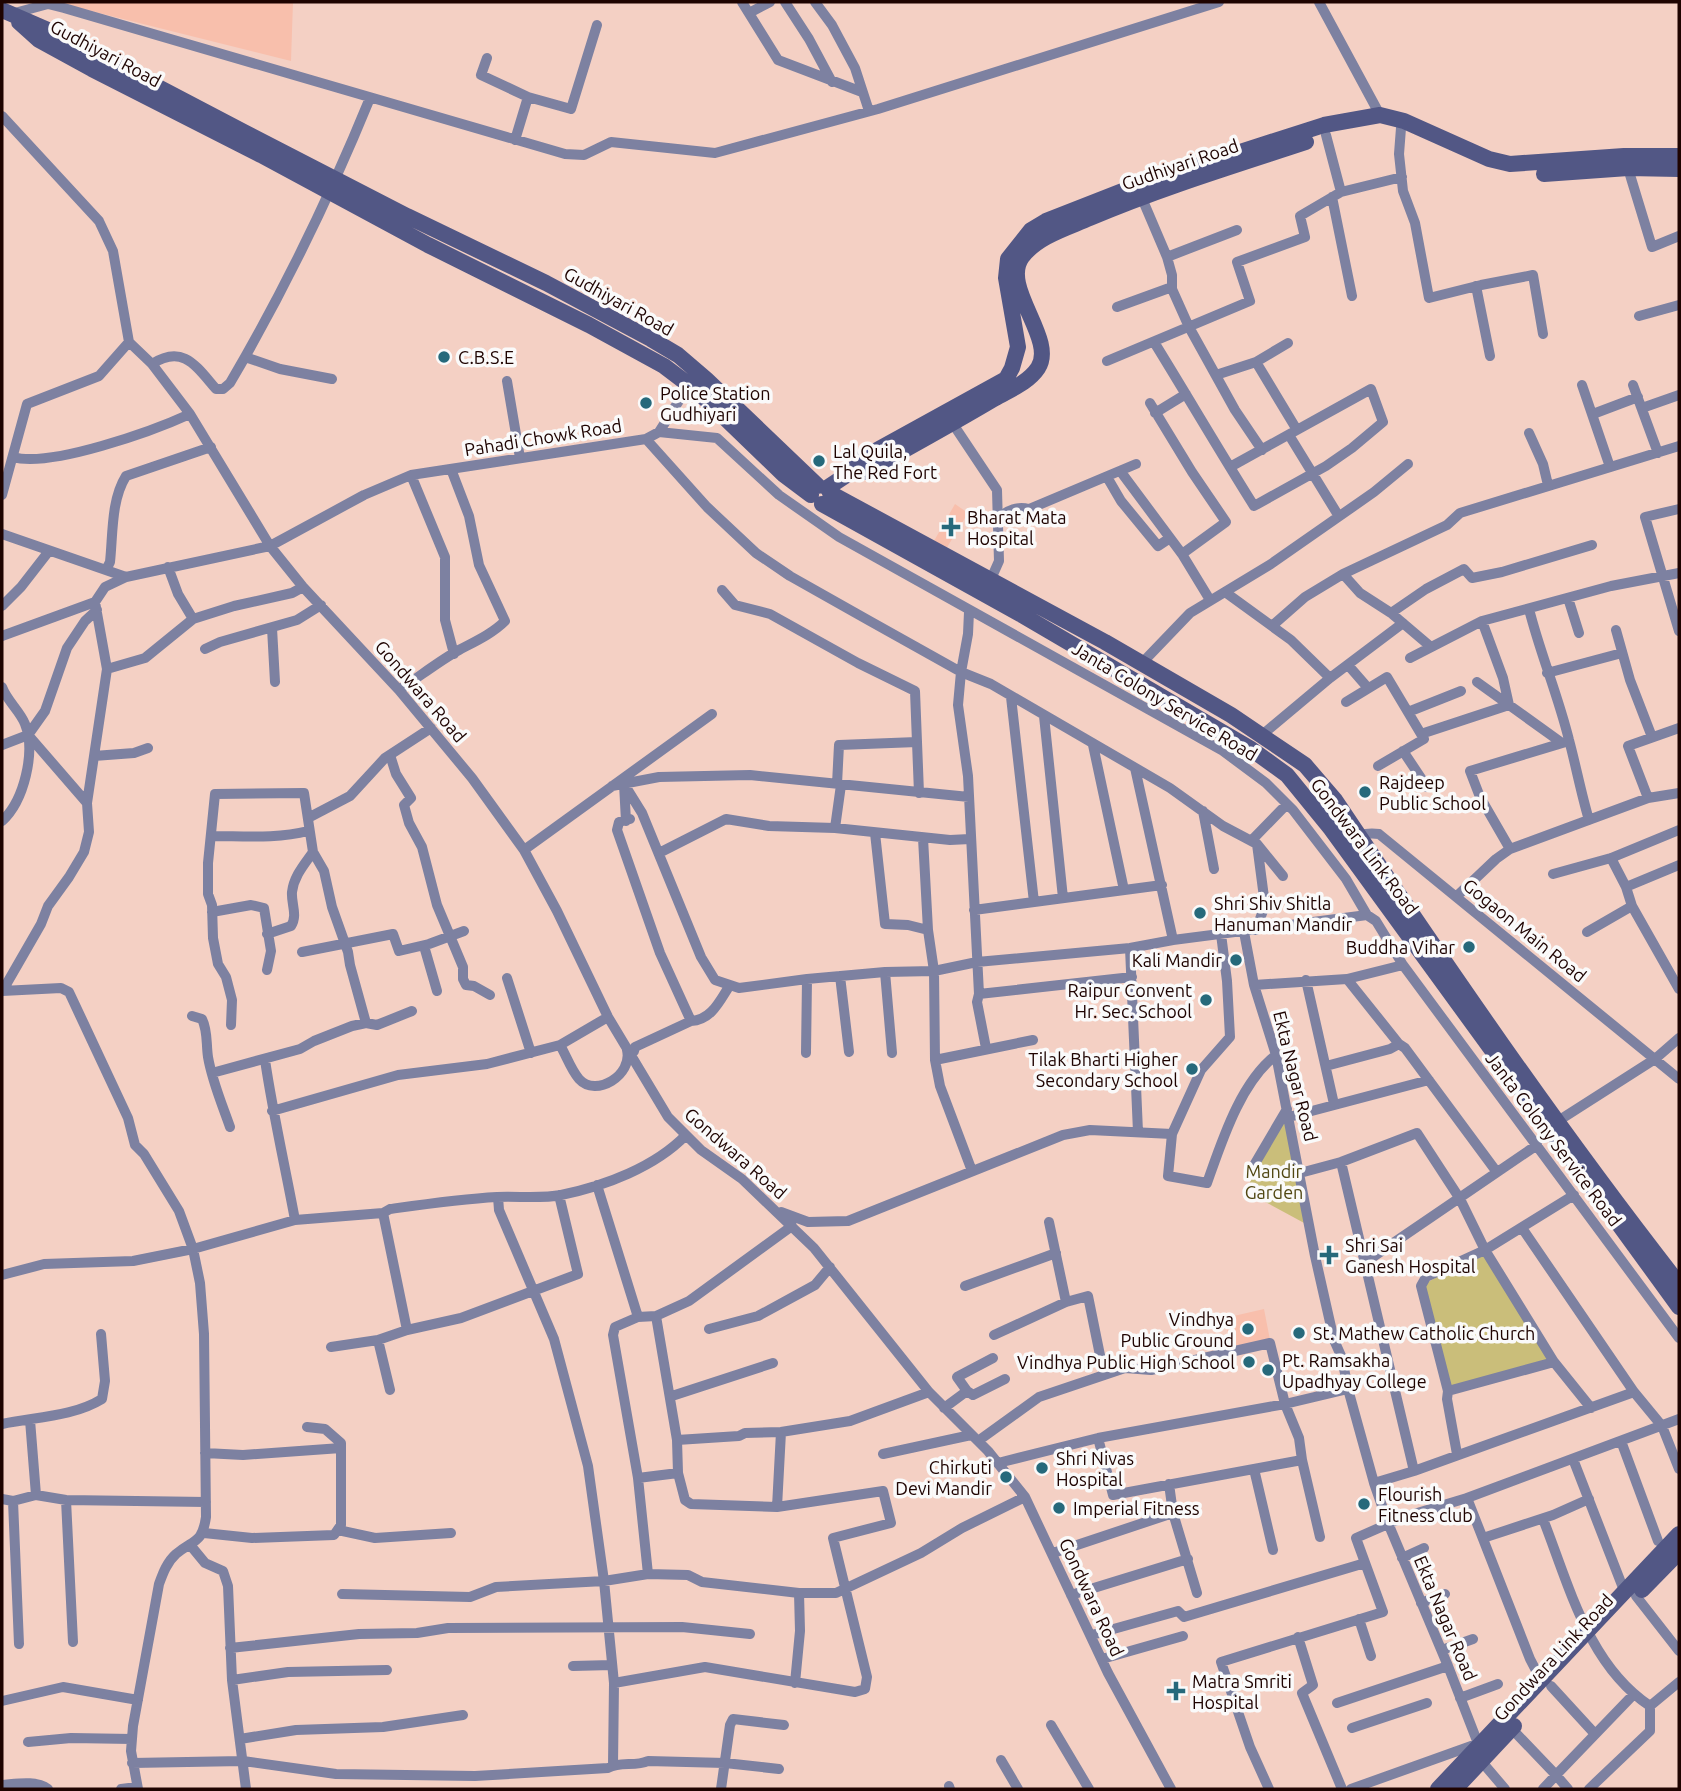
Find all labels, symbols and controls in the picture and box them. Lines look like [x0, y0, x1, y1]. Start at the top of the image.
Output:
street label: Gudhiyari Road [47, 16, 165, 90]
street label: Gudhiyari Road [1119, 135, 1241, 193]
street label: Gudhiyari Road [561, 263, 677, 339]
place label: C.B.S.E [458, 347, 514, 367]
marker: C.B.S.E [436, 349, 452, 365]
place label: Police Station Gudhiyari [660, 383, 771, 424]
marker: Police Station Gudhiyari [638, 395, 654, 411]
street label: Pahadi Chowk Road [463, 415, 623, 459]
place label: Lal Quila, The Red Fort [833, 441, 937, 482]
marker: Lal Quila, The Red Fort [811, 453, 827, 469]
place label: Bharat Mata Hospital [967, 507, 1066, 548]
marker: Bharat Mata Hospital [941, 517, 961, 537]
street label: Gondwara Road [371, 636, 471, 746]
street label: Janta Colony Service Road [1069, 638, 1261, 764]
place label: Rajdeep Public School [1379, 772, 1486, 813]
street label: Gondwara Link Road [1307, 774, 1423, 918]
marker: Rajdeep Public School [1357, 784, 1373, 800]
street label: Gogaon Main Road [1460, 874, 1590, 986]
place label: Shri Shiv Shitla Hanuman Mandir [1214, 893, 1353, 934]
marker: Shri Shiv Shitla Hanuman Mandir [1192, 905, 1208, 921]
place label: Buddha Vihar [1346, 937, 1455, 957]
marker: Buddha Vihar [1461, 939, 1477, 955]
place label: Kali Mandir [1132, 950, 1222, 970]
marker: Kali Mandir [1228, 952, 1244, 968]
place label: Raipur Convent Hr. Sec. School [1068, 980, 1192, 1021]
marker: Raipur Convent Hr. Sec. School [1198, 992, 1214, 1008]
street label: Ekta Nagar Road [1270, 1009, 1322, 1143]
street label: Janta Colony Service Road [1482, 1048, 1626, 1230]
place label: Tilak Bharti Higher Secondary School [1028, 1049, 1178, 1090]
marker: Tilak Bharti Higher Secondary School [1184, 1061, 1200, 1077]
street label: Gondwara Road [681, 1103, 791, 1203]
park label: Mandir Garden [1245, 1161, 1303, 1202]
place label: Shri Sai Ganesh Hospital [1345, 1235, 1476, 1276]
marker: Shri Sai Ganesh Hospital [1319, 1245, 1339, 1265]
place label: Vindhya Public Ground [1120, 1309, 1234, 1350]
marker: Vindhya Public Ground [1240, 1321, 1256, 1337]
place label: St. Mathew Catholic Church [1313, 1323, 1535, 1343]
marker: St. Mathew Catholic Church [1291, 1325, 1307, 1341]
place label: Pt. Ramsakha Upadhyay College [1282, 1350, 1427, 1391]
place label: Vindhya Public High School [1017, 1352, 1235, 1372]
marker: Vindhya Public High School [1241, 1354, 1257, 1370]
marker: Pt. Ramsakha Upadhyay College [1260, 1362, 1276, 1378]
place label: Shri Nivas Hospital [1056, 1448, 1134, 1489]
place label: Chirkuti Devi Mandir [895, 1457, 992, 1498]
marker: Shri Nivas Hospital [1034, 1460, 1050, 1476]
marker: Chirkuti Devi Mandir [998, 1469, 1014, 1485]
place label: Flourish Fitness club [1378, 1484, 1473, 1525]
marker: Flourish Fitness club [1356, 1496, 1372, 1512]
place label: Imperial Fitness [1073, 1498, 1200, 1518]
marker: Imperial Fitness [1051, 1500, 1067, 1516]
street label: Gondwara Road [1056, 1535, 1128, 1659]
street label: Ekta Nagar Road [1411, 1553, 1481, 1683]
street label: Gondwara Link Road [1489, 1590, 1617, 1724]
place label: Matra Smriti Hospital [1192, 1671, 1292, 1712]
marker: Matra Smriti Hospital [1166, 1681, 1186, 1701]

